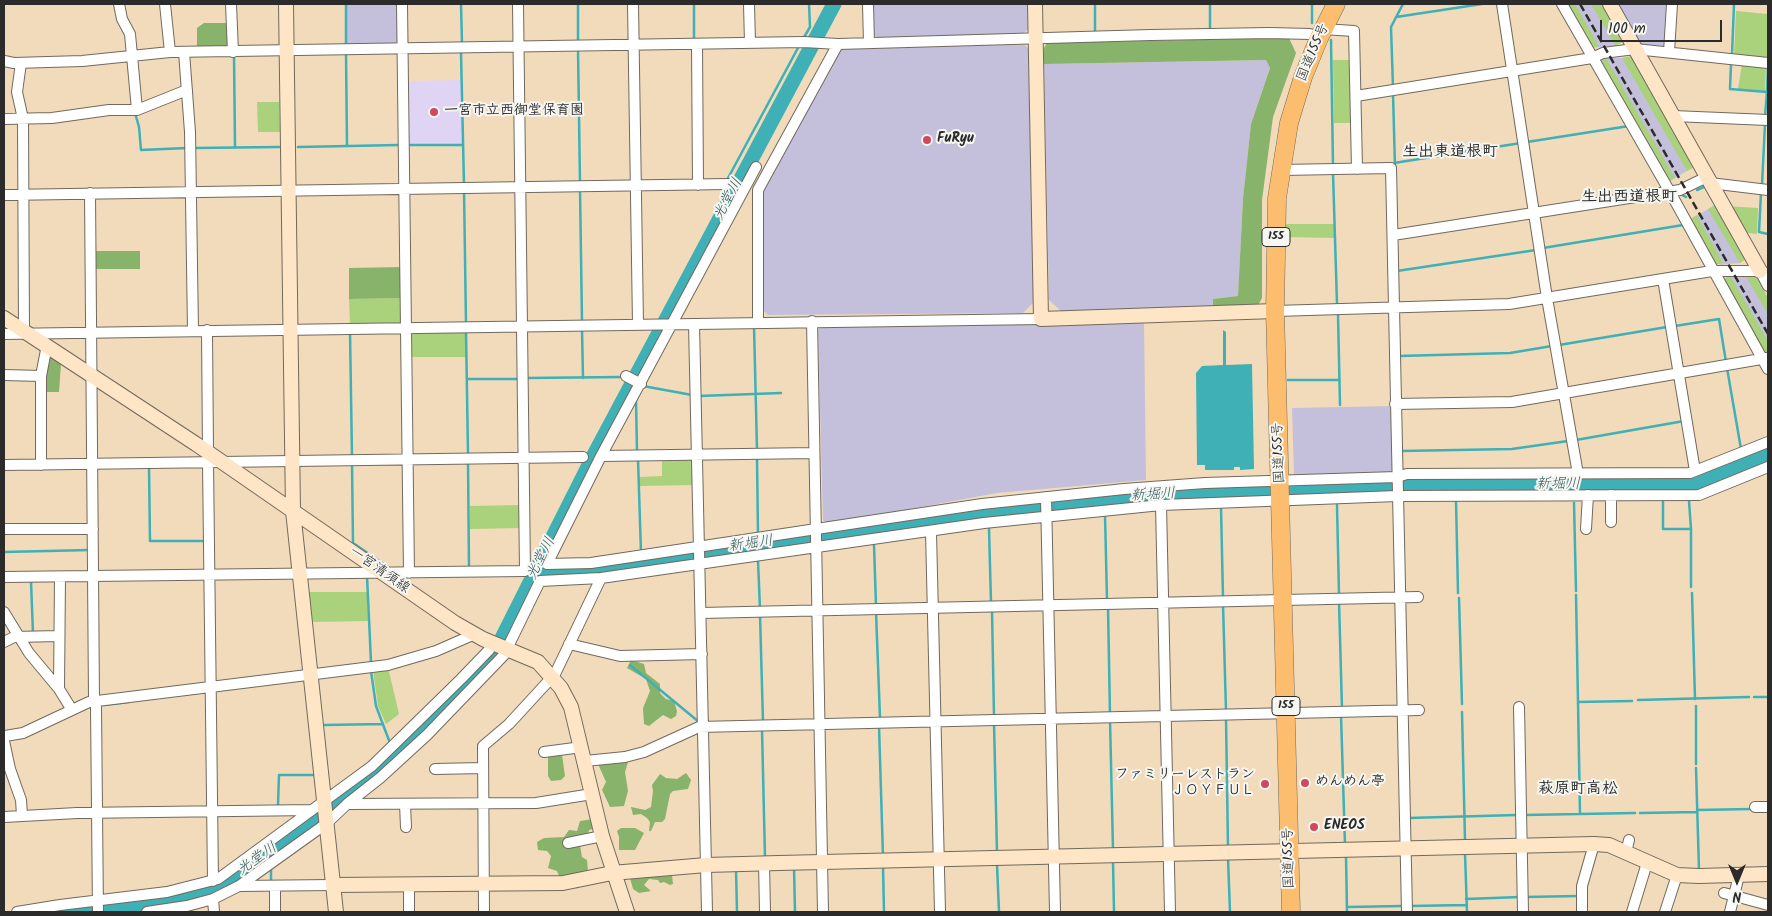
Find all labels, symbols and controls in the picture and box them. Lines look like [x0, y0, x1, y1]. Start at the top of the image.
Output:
scale bar [1602, 10, 1724, 42]
text: 100 m [1608, 17, 1646, 41]
street label: 国道155号 [1294, 21, 1334, 85]
place label: 一宮市立西御堂保育園 [444, 104, 584, 120]
marker: 一宮市立西御堂保育園 [428, 106, 440, 118]
place label: FuRyu [937, 132, 974, 148]
marker: FuRyu [921, 134, 933, 146]
district label: 生出東道根町 [1402, 143, 1498, 163]
water label: 光堂川 [710, 176, 748, 224]
district label: 生出西道根町 [1581, 188, 1677, 208]
road number: 155 [1262, 228, 1290, 246]
street label: 国道155号 [1271, 422, 1289, 484]
water label: 新堀川 [1536, 476, 1580, 494]
water label: 新堀川 [1130, 486, 1176, 506]
water label: 新堀川 [727, 533, 775, 557]
water label: 光堂川 [524, 535, 560, 583]
street label: 一宮清須線 [346, 544, 412, 598]
road number: 155 [1272, 696, 1300, 716]
place label: ファミリーレストラン ＪＯＹＦＵＬ [1115, 768, 1255, 800]
place label: めんめん亭 [1315, 775, 1385, 791]
marker: めんめん亭 [1299, 777, 1311, 789]
marker: ファミリーレストラン ＪＯＹＦＵＬ [1259, 778, 1271, 790]
district label: 萩原町高松 [1538, 780, 1618, 800]
place label: ENEOS [1324, 819, 1365, 835]
marker: ENEOS [1308, 821, 1320, 833]
street label: 国道155号 [1281, 827, 1299, 889]
water label: 光堂川 [234, 840, 282, 880]
north arrow [1712, 856, 1762, 906]
text: N [1733, 885, 1741, 907]

